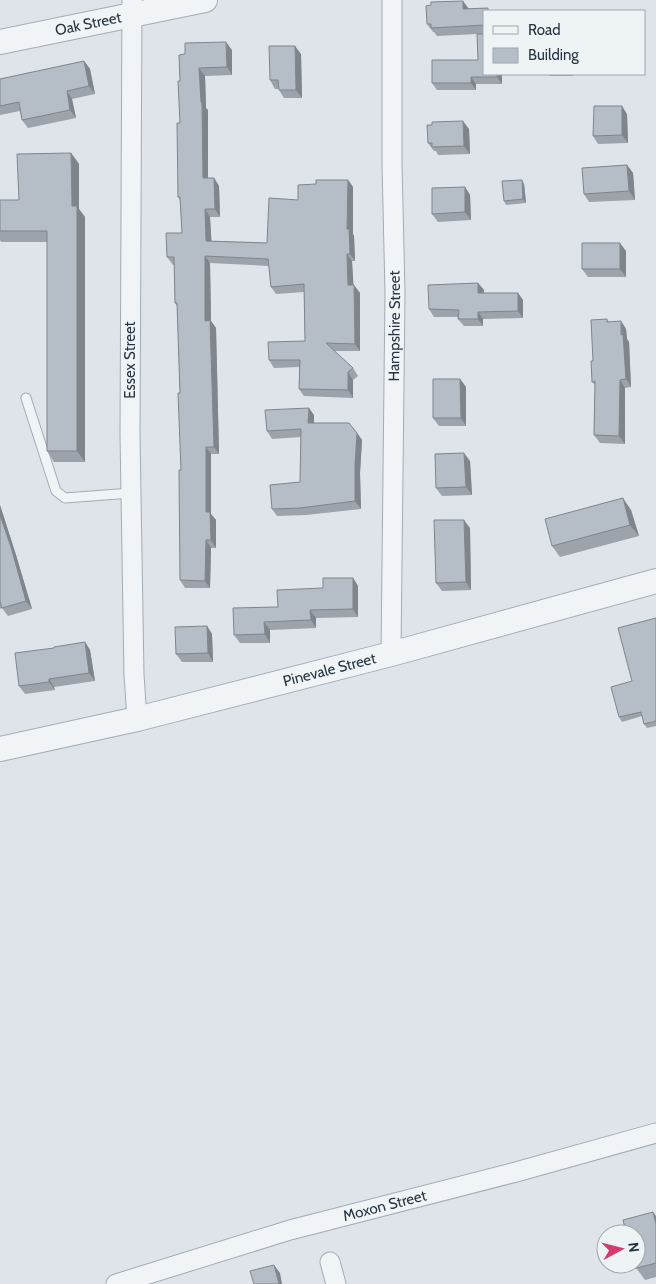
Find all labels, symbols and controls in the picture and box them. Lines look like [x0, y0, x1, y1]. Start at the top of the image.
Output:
street label: Oak Street [53, 8, 123, 40]
legend [483, 10, 646, 75]
text: Road [528, 21, 561, 39]
text: Building [528, 46, 579, 64]
street label: Hampshire Street [385, 270, 404, 382]
street label: Essex Street [121, 321, 139, 399]
street label: Pinevale Street [281, 649, 378, 690]
street label: Moxon Street [341, 1186, 428, 1225]
north arrow [596, 1224, 646, 1274]
text: N [624, 1241, 643, 1253]

